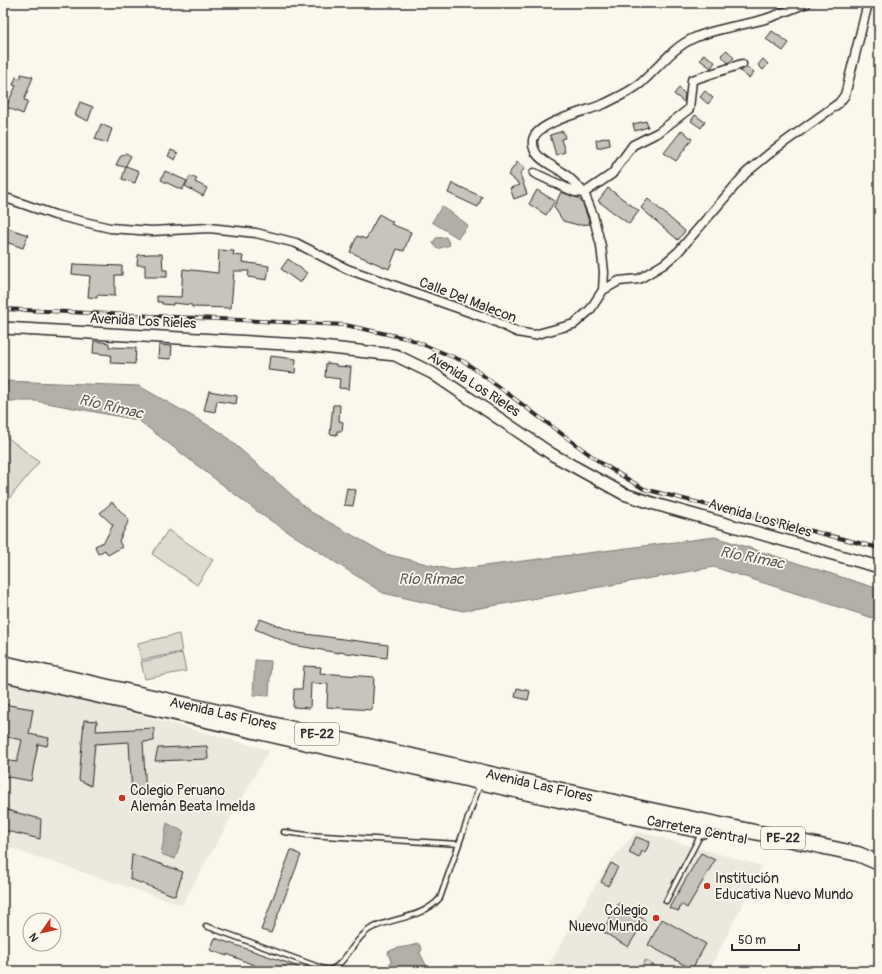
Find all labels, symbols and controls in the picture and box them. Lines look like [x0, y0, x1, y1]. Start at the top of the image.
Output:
street label: Calle Del Malecon [417, 274, 519, 326]
street label: Avenida Los Rieles [89, 310, 197, 332]
street label: Avenida Los Rieles [425, 348, 524, 421]
water label: Río Rímac [77, 390, 146, 424]
street label: Avenida Los Rieles [706, 495, 814, 541]
water label: Río Rímac [718, 542, 787, 574]
water label: Río Rímac [399, 570, 465, 589]
street label: Avenida Las Flores [168, 693, 279, 734]
road number: PE-22 [295, 723, 339, 745]
street label: Avenida Las Flores [484, 765, 595, 805]
place label: Colegio Peruano Alemán Beata Imelda [130, 782, 255, 815]
marker: Colegio Peruano Alemán Beata Imelda [117, 793, 127, 803]
street label: Carretera Central [645, 812, 749, 848]
road number: PE-22 [761, 827, 805, 849]
place label: Institución Educativa Nuevo Mundo [715, 870, 854, 903]
marker: Institución Educativa Nuevo Mundo [702, 881, 712, 891]
place label: Colegio Nuevo Mundo [569, 902, 648, 935]
north arrow [22, 912, 62, 952]
marker: Colegio Nuevo Mundo [651, 913, 661, 923]
scale bar [732, 926, 799, 952]
text: N [26, 930, 42, 944]
text: 50 m [738, 933, 766, 948]

